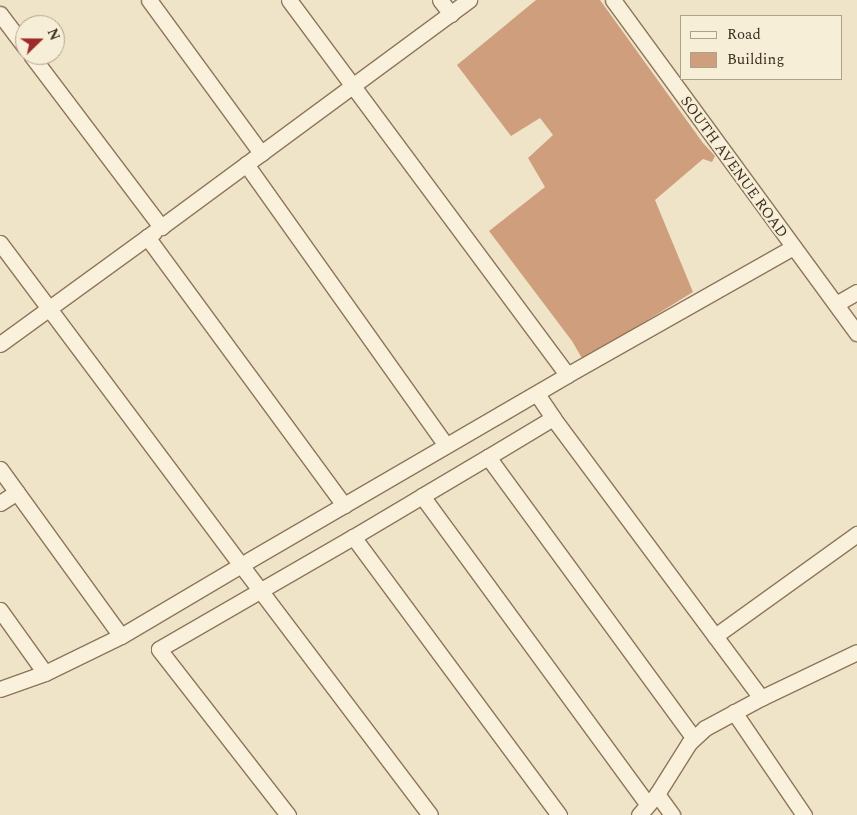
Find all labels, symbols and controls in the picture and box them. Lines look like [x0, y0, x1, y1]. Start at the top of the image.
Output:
north arrow [15, 15, 65, 65]
legend [680, 15, 842, 80]
text: Road [727, 23, 761, 46]
text: N [42, 25, 65, 44]
text: Building [727, 48, 784, 71]
street label: SOUTH AVENUE ROAD [677, 93, 791, 241]

